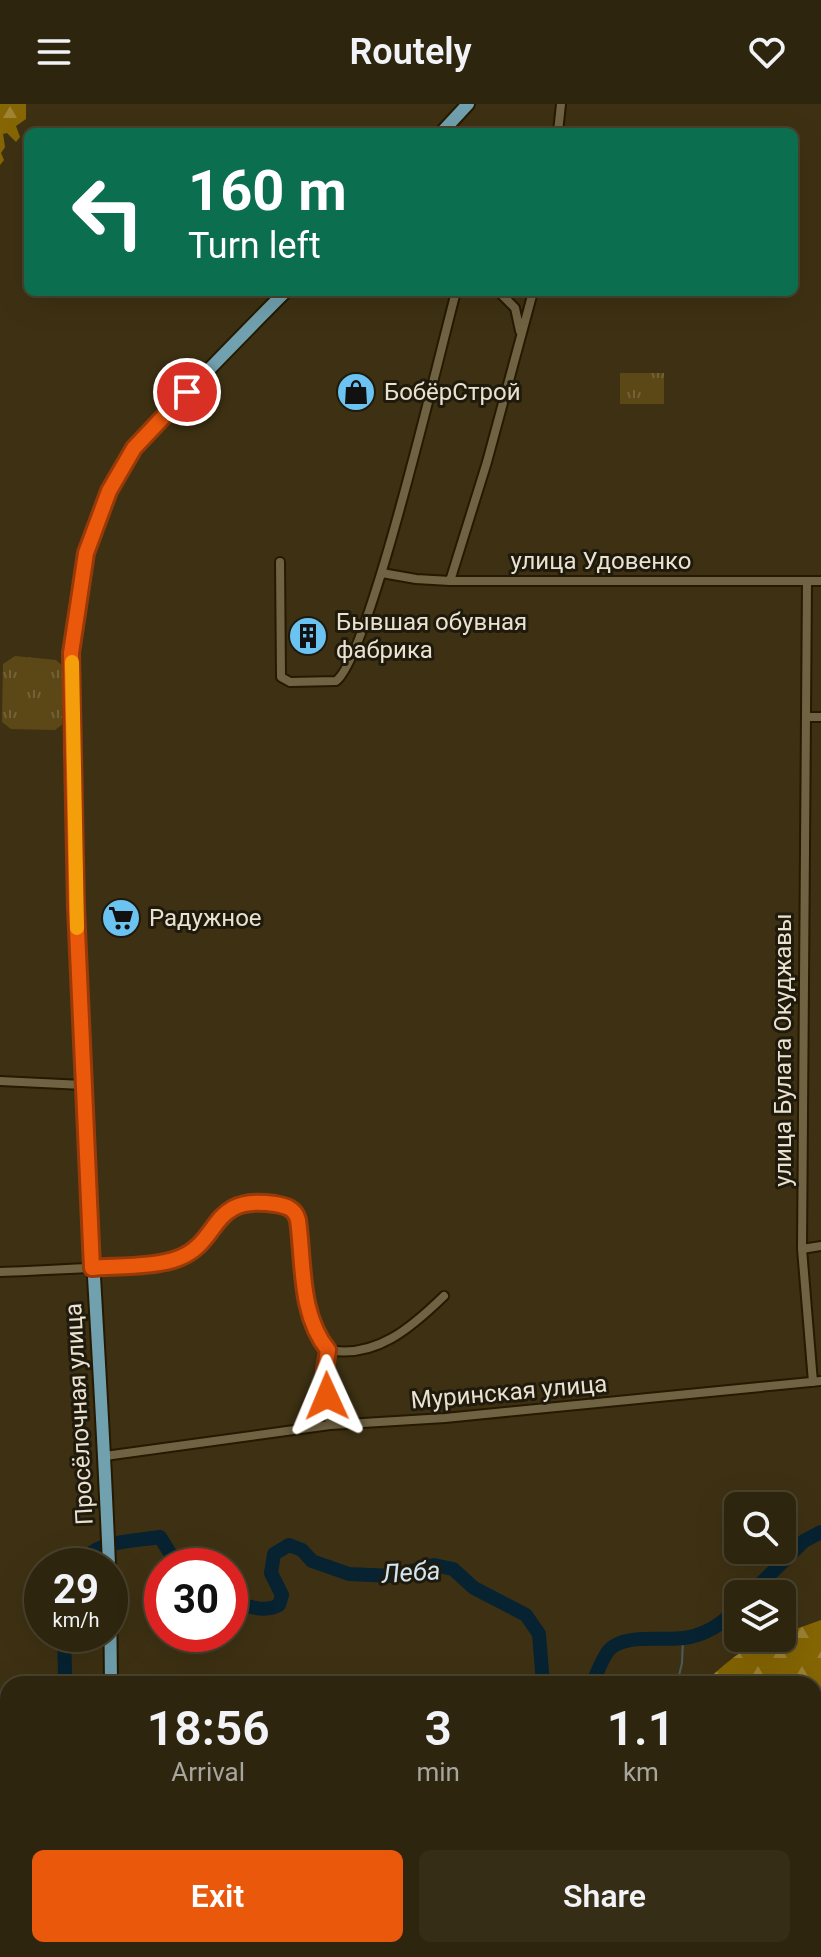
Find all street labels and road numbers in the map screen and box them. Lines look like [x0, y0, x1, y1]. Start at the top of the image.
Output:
street label: улица Удовенко [511, 547, 691, 575]
street label: улица Булата Окуджавы [769, 913, 797, 1187]
street label: Просёлочная улица [59, 1302, 99, 1526]
street label: Муринская улица [410, 1369, 608, 1415]

